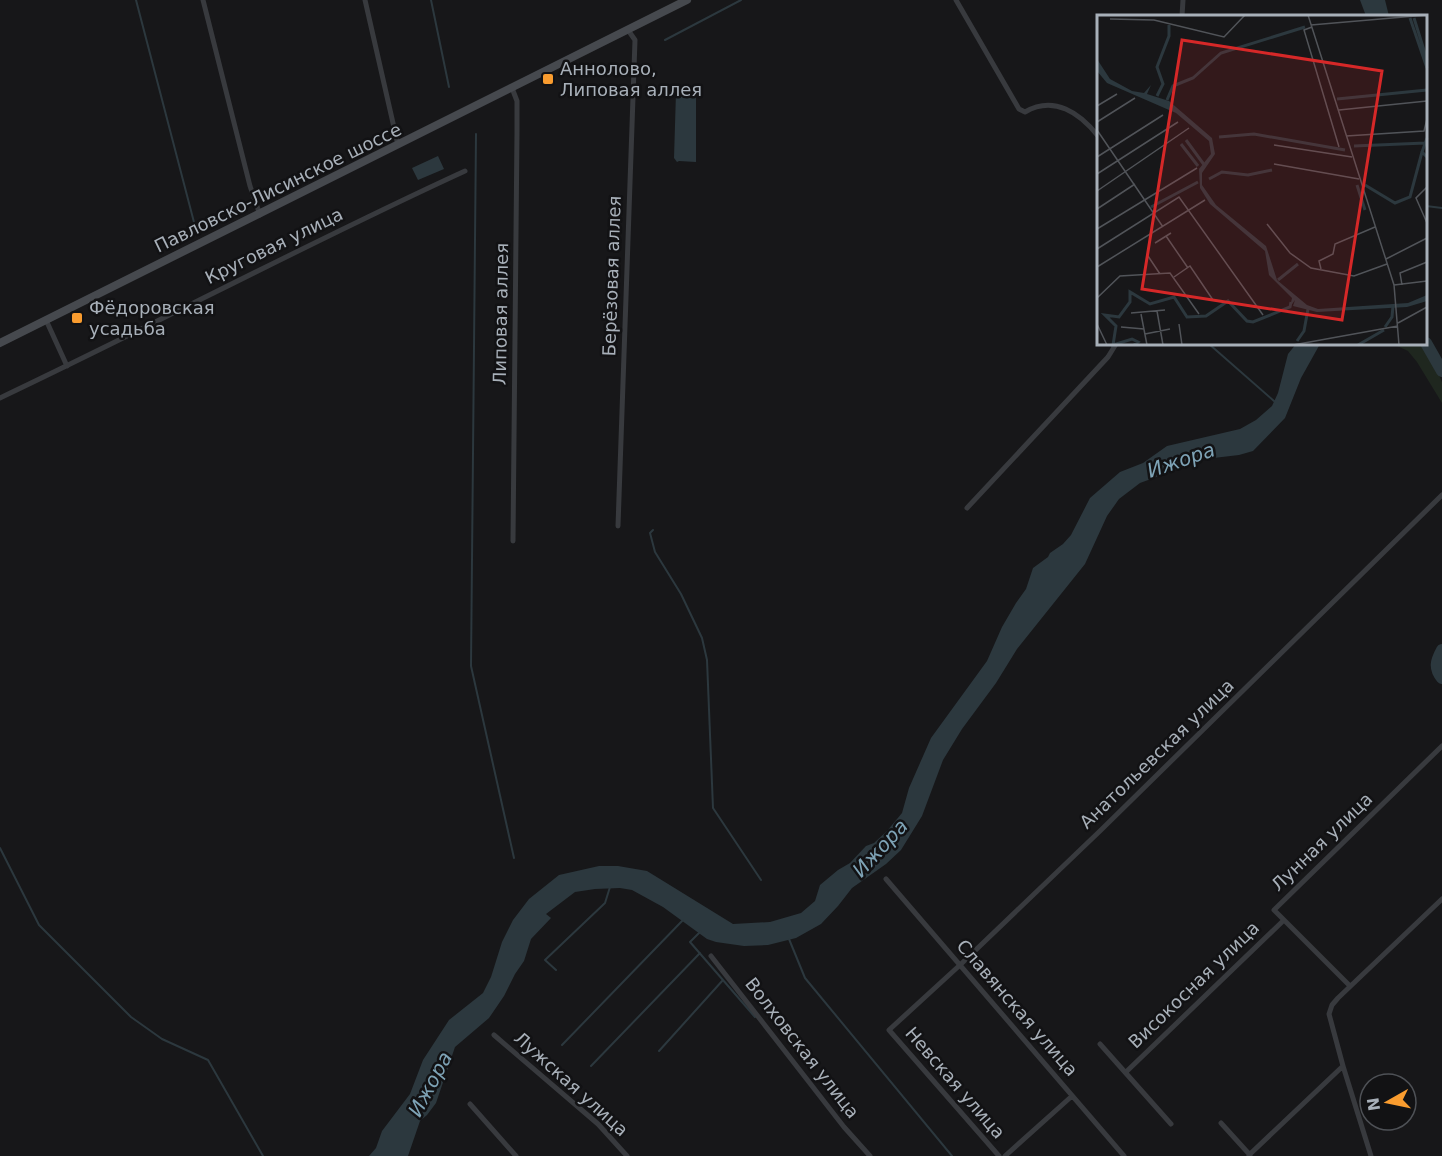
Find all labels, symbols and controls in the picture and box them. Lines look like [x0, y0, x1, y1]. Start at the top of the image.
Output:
inset map [1097, 15, 1427, 345]
place label: Аннолово, Липовая аллея [560, 58, 702, 100]
marker: Аннолово, Липовая аллея [541, 72, 555, 86]
street label: Павловско-Лисинское шоссе [151, 118, 405, 257]
street label: Берёзовая аллея [598, 195, 625, 357]
street label: Круговая улица [201, 203, 346, 288]
street label: Липовая аллея [489, 243, 512, 385]
place label: Фёдоровская усадьба [89, 297, 215, 339]
marker: Фёдоровская усадьба [70, 311, 84, 325]
water label: Ижора [1144, 437, 1218, 483]
street label: Анатольевская улица [1075, 675, 1238, 833]
street label: Лунная улица [1267, 788, 1377, 895]
water label: Ижора [847, 814, 913, 882]
street label: Високосная улица [1124, 917, 1263, 1052]
street label: Славянская улица [952, 935, 1082, 1080]
street label: Волховская улица [741, 973, 864, 1122]
street label: Невская улица [901, 1023, 1009, 1143]
street label: Лужская улица [510, 1027, 633, 1140]
water label: Ижора [403, 1047, 457, 1121]
north arrow [1358, 1072, 1418, 1132]
text: N [1363, 1096, 1384, 1112]

